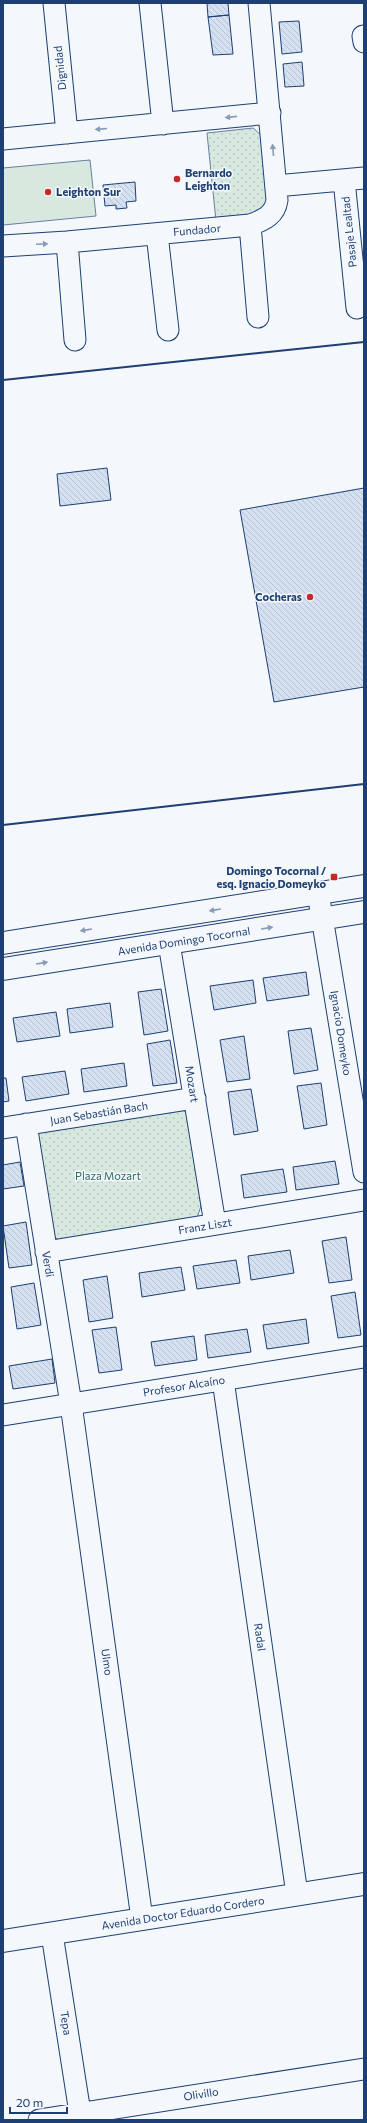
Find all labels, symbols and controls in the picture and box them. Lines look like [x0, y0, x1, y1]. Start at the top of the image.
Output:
street label: Dignidad [51, 45, 68, 91]
one-way arrow [225, 114, 237, 120]
one-way arrow [95, 126, 107, 133]
one-way arrow [270, 144, 276, 156]
place label: Bernardo Leighton [185, 166, 233, 192]
marker: Bernardo Leighton [172, 174, 182, 184]
place label: Leighton Sur [56, 185, 121, 198]
marker: Leighton Sur [43, 187, 53, 197]
street label: Pasaje Lealtad [338, 196, 359, 268]
street label: Fundador [172, 221, 222, 238]
one-way arrow [36, 240, 48, 247]
place label: Cocheras [255, 590, 302, 603]
marker: Cocheras [305, 592, 315, 602]
place label: Domingo Tocornal / esq. Ignacio Domeyko [216, 864, 326, 890]
marker: Domingo Tocornal / esq. Ignacio Domeyko [329, 872, 339, 882]
one-way arrow [209, 907, 221, 913]
street label: Avenida Domingo Tocornal [117, 924, 251, 957]
one-way arrow [261, 924, 273, 930]
one-way arrow [80, 927, 93, 933]
one-way arrow [35, 960, 48, 966]
street label: Ignacio Domeyko [328, 989, 355, 1077]
street label: Mozart [183, 1065, 202, 1104]
street label: Juan Sebastián Bach [49, 1098, 149, 1128]
park label: Plaza Mozart [75, 1169, 141, 1182]
street label: Franz Liszt [177, 1215, 233, 1236]
street label: Verdi [40, 1250, 57, 1278]
street label: Profesor Alcaíno [142, 1373, 226, 1398]
street label: Radal [252, 1622, 269, 1652]
street label: Ulmo [99, 1648, 116, 1677]
street label: Avenida Doctor Eduardo Cordero [101, 1893, 266, 1932]
street label: Tepa [58, 2010, 75, 2036]
street label: Olivillo [182, 2084, 220, 2103]
scale bar [10, 2089, 67, 2115]
text: 20 m [16, 2095, 43, 2109]

